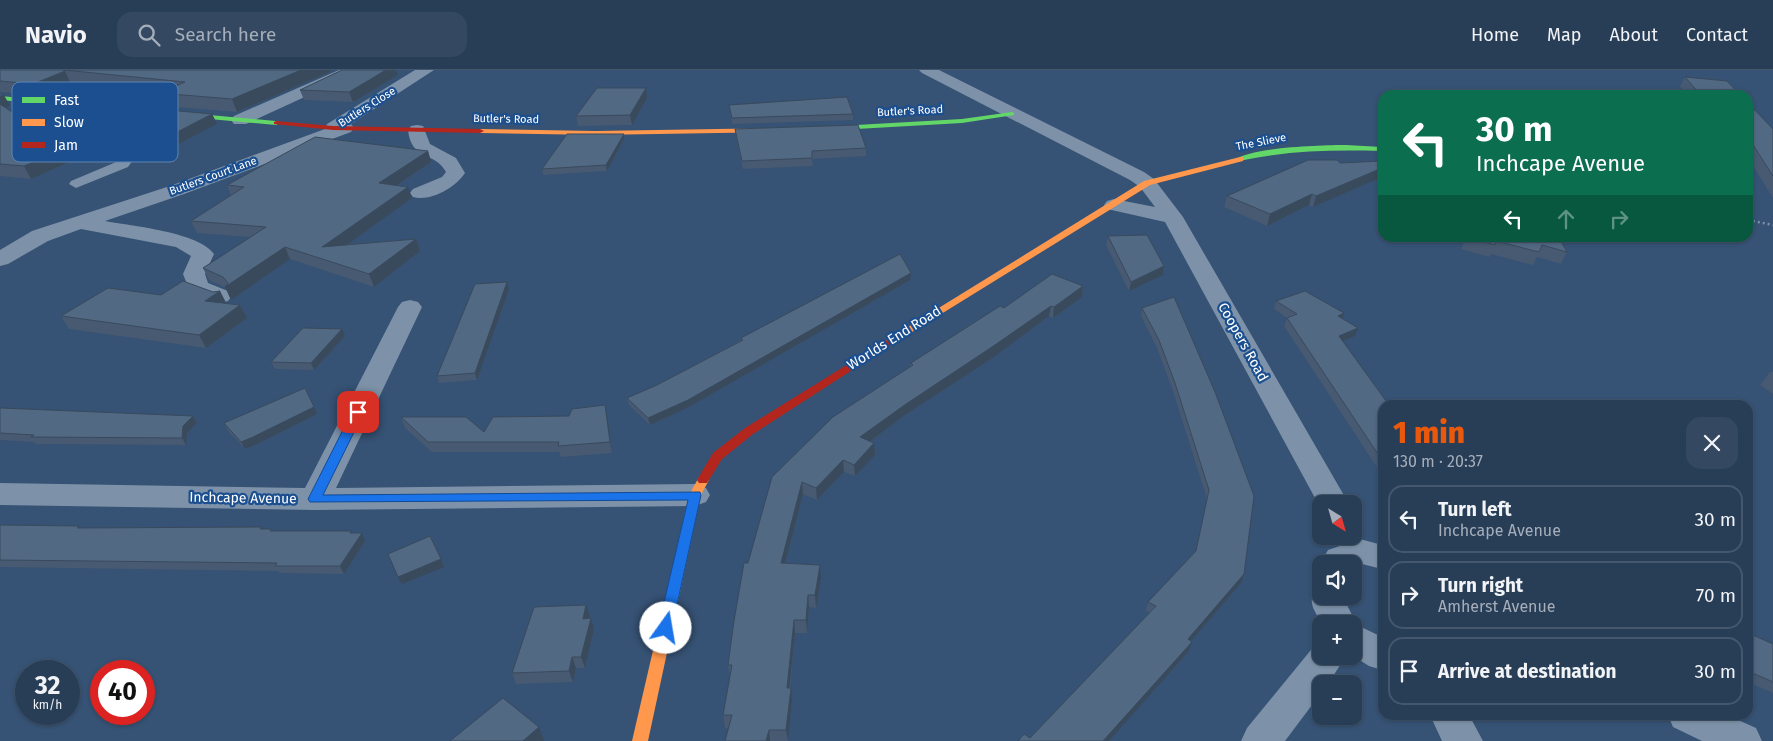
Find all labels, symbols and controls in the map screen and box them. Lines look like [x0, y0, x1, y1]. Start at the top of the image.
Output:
search box [117, 12, 467, 57]
text: Navio [25, 21, 87, 49]
icon: search [135, 21, 163, 49]
text: Search here [175, 23, 276, 46]
text: Home [1471, 24, 1519, 46]
text: Map [1547, 24, 1581, 46]
text: About [1609, 24, 1658, 46]
text: Contact [1686, 24, 1748, 46]
legend [12, 82, 178, 162]
street label: Butlers Close [336, 84, 398, 130]
text: Fast [54, 92, 80, 109]
street label: Butler's Road [877, 103, 943, 119]
text: 30 m [1476, 108, 1553, 150]
icon: left [1393, 110, 1458, 175]
street label: Butler's Road [473, 112, 539, 126]
text: Slow [54, 114, 84, 131]
street label: The Slieve [1235, 131, 1287, 153]
text: Jam [54, 137, 78, 154]
text: Inchcape Avenue [1476, 150, 1645, 177]
street label: Butlers Court Lane [168, 154, 258, 198]
icon: left [1499, 205, 1527, 233]
icon: ahead [1552, 205, 1580, 233]
icon: right [1605, 205, 1633, 233]
street label: Coopers Road [1214, 300, 1272, 384]
street label: Worlds End Road [844, 302, 944, 374]
pin [337, 391, 379, 433]
icon: arrive [344, 398, 372, 426]
text: 1 min [1393, 415, 1465, 451]
button: close [1686, 417, 1738, 469]
text: 130 m · 20:37 [1393, 452, 1483, 471]
street label: Inchcape Avenue [189, 489, 297, 507]
north arrow [1312, 495, 1362, 545]
map controls [1312, 495, 1362, 725]
text: Turn left [1438, 498, 1512, 521]
icon: left [1395, 505, 1423, 533]
text: 30 m [1695, 508, 1736, 531]
text: Inchcape Avenue [1438, 521, 1561, 540]
button: sound [1312, 555, 1362, 605]
text: Turn right [1438, 574, 1523, 597]
icon: right [1395, 581, 1423, 609]
text: 70 m [1696, 584, 1736, 607]
text: Amherst Avenue [1438, 597, 1556, 616]
position arrow [639, 601, 691, 653]
button: + [1312, 615, 1362, 665]
icon: arrive [1395, 657, 1423, 685]
speed limit sign: 40 [90, 660, 155, 725]
text: Arrive at destination [1438, 660, 1617, 683]
text: 30 m [1695, 660, 1736, 683]
text: 32 [35, 671, 60, 701]
button: − [1312, 675, 1362, 725]
text: km/h [33, 698, 62, 712]

